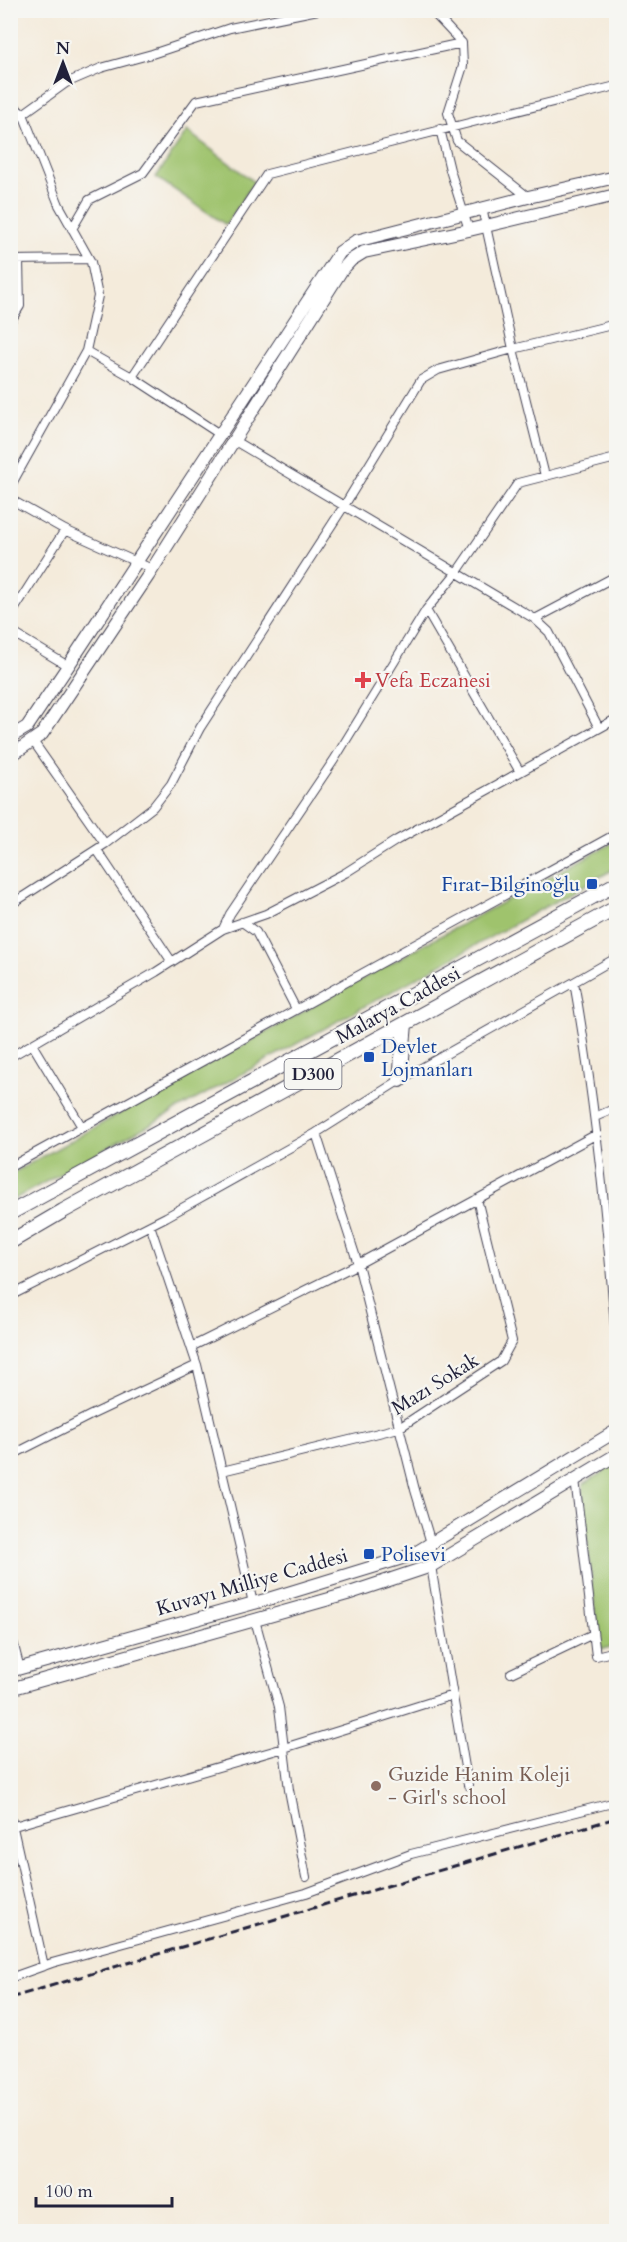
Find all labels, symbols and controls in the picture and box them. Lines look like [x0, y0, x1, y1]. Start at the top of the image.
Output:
north arrow [33, 33, 93, 93]
text: N [56, 38, 70, 60]
place label: Vefa Eczanesi [375, 667, 491, 694]
marker: Vefa Eczanesi [356, 673, 370, 687]
place label: Fırat-Bilginoğlu [441, 871, 580, 898]
marker: Fırat-Bilginoğlu [585, 877, 599, 891]
street label: Malatya Caddesi [331, 959, 466, 1050]
place label: Devlet Lojmanları [381, 1033, 473, 1083]
marker: Devlet Lojmanları [362, 1050, 376, 1064]
road number: D300 [284, 1059, 342, 1089]
street label: Mazı Sokak [386, 1346, 484, 1421]
place label: Polisevi [381, 1541, 446, 1568]
street label: Kuvayı Milliye Caddesi [153, 1542, 351, 1622]
marker: Polisevi [362, 1547, 376, 1561]
place label: Guzide Hanim Koleji - Girl's school [388, 1761, 571, 1811]
marker: Guzide Hanim Koleji - Girl's school [369, 1779, 383, 1793]
scale bar [36, 2170, 172, 2208]
text: 100 m [45, 2179, 93, 2204]

